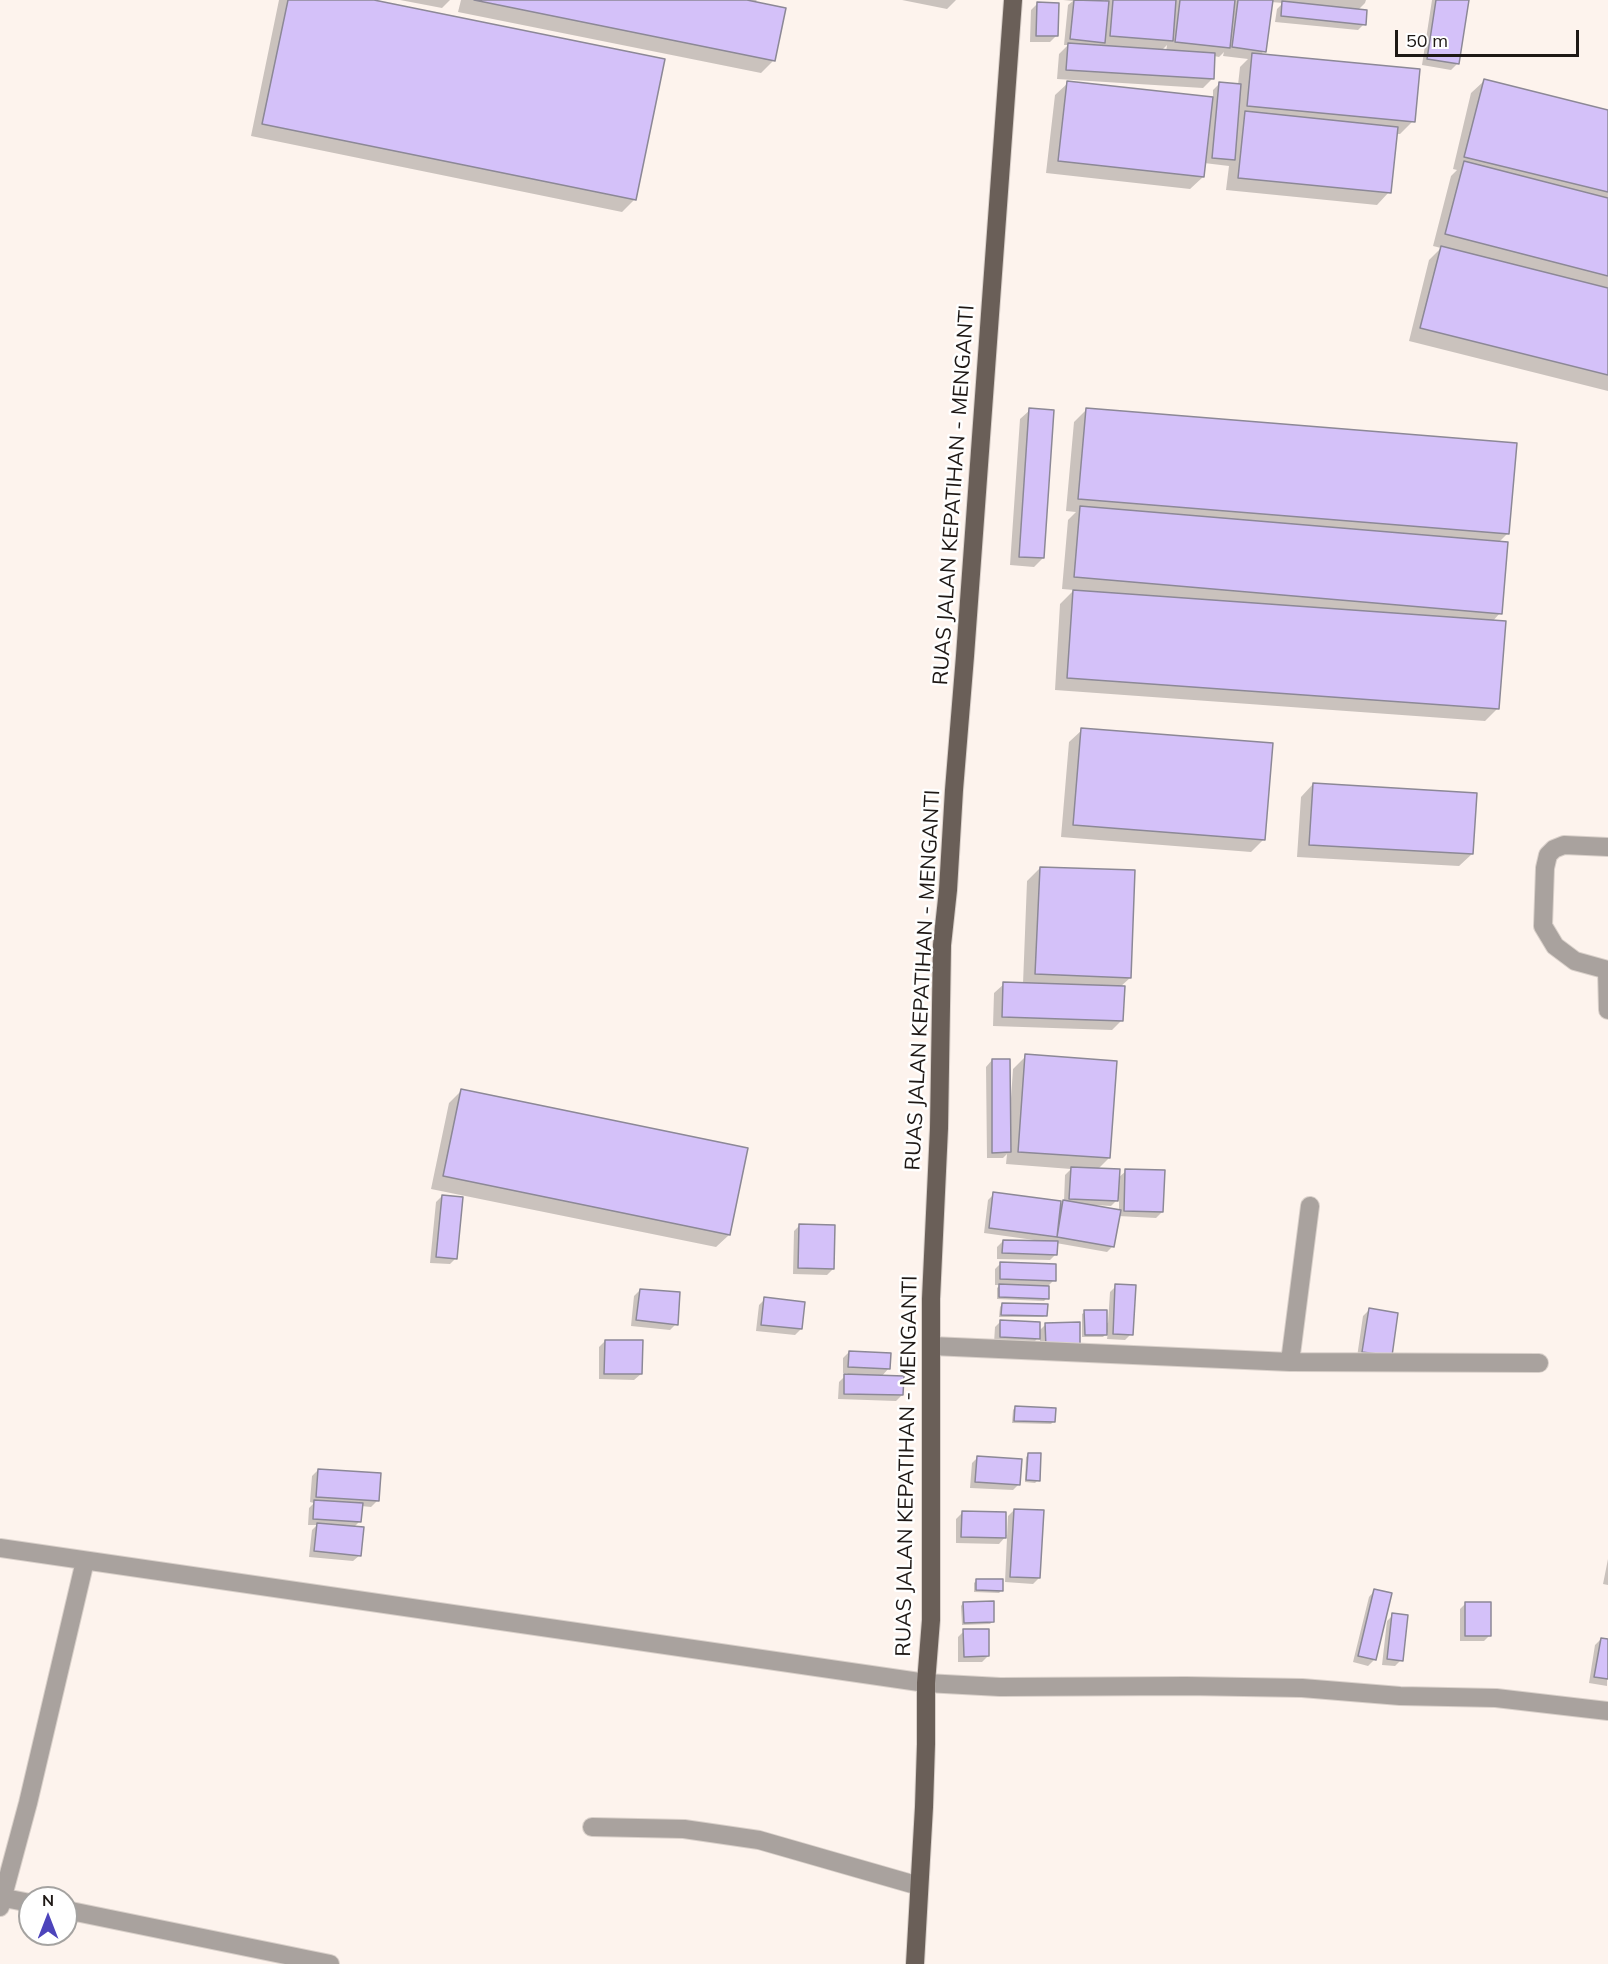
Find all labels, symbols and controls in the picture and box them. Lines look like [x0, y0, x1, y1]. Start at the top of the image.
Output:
scale bar [1398, 18, 1582, 56]
text: 50 m [1406, 29, 1448, 52]
street label: RUAS JALAN KEPATIHAN - MENGANTI [928, 304, 980, 686]
street label: RUAS JALAN KEPATIHAN - MENGANTI [900, 789, 946, 1171]
street label: RUAS JALAN KEPATIHAN - MENGANTI [891, 1275, 923, 1657]
north arrow [18, 1886, 78, 1946]
text: N [42, 1890, 54, 1910]

